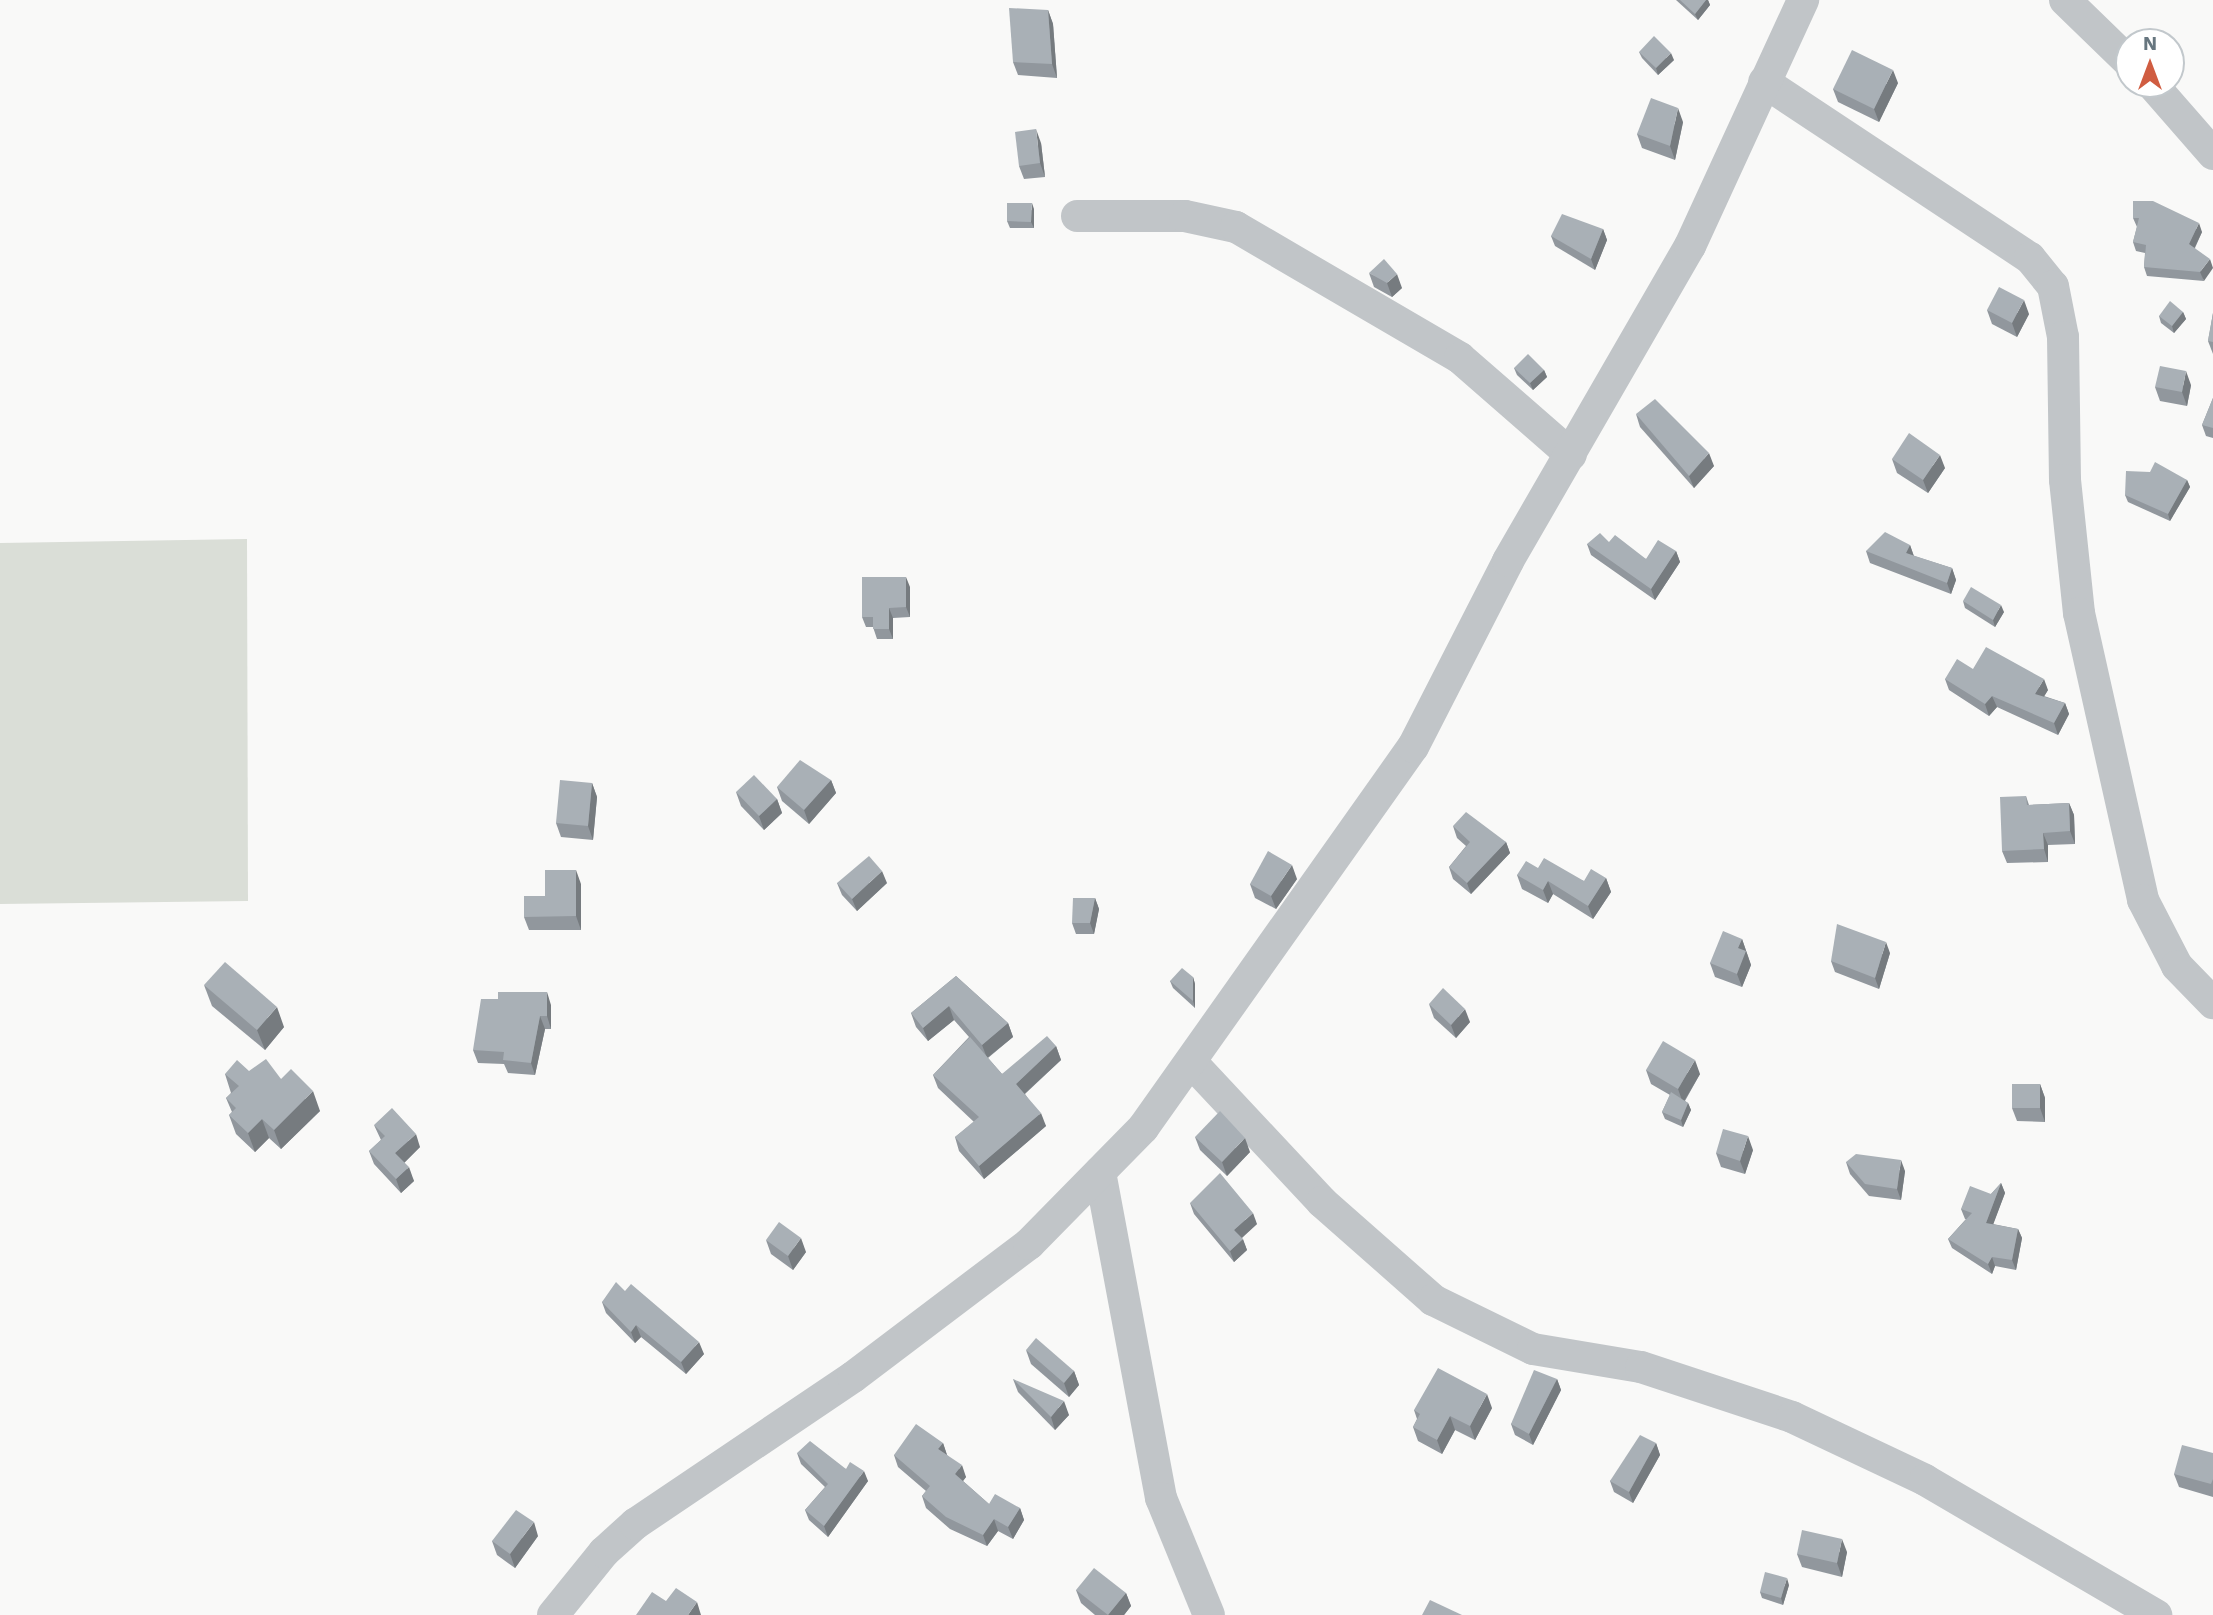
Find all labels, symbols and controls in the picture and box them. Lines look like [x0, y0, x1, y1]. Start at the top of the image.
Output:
north arrow [2115, 28, 2185, 98]
text: N [2143, 32, 2157, 55]

